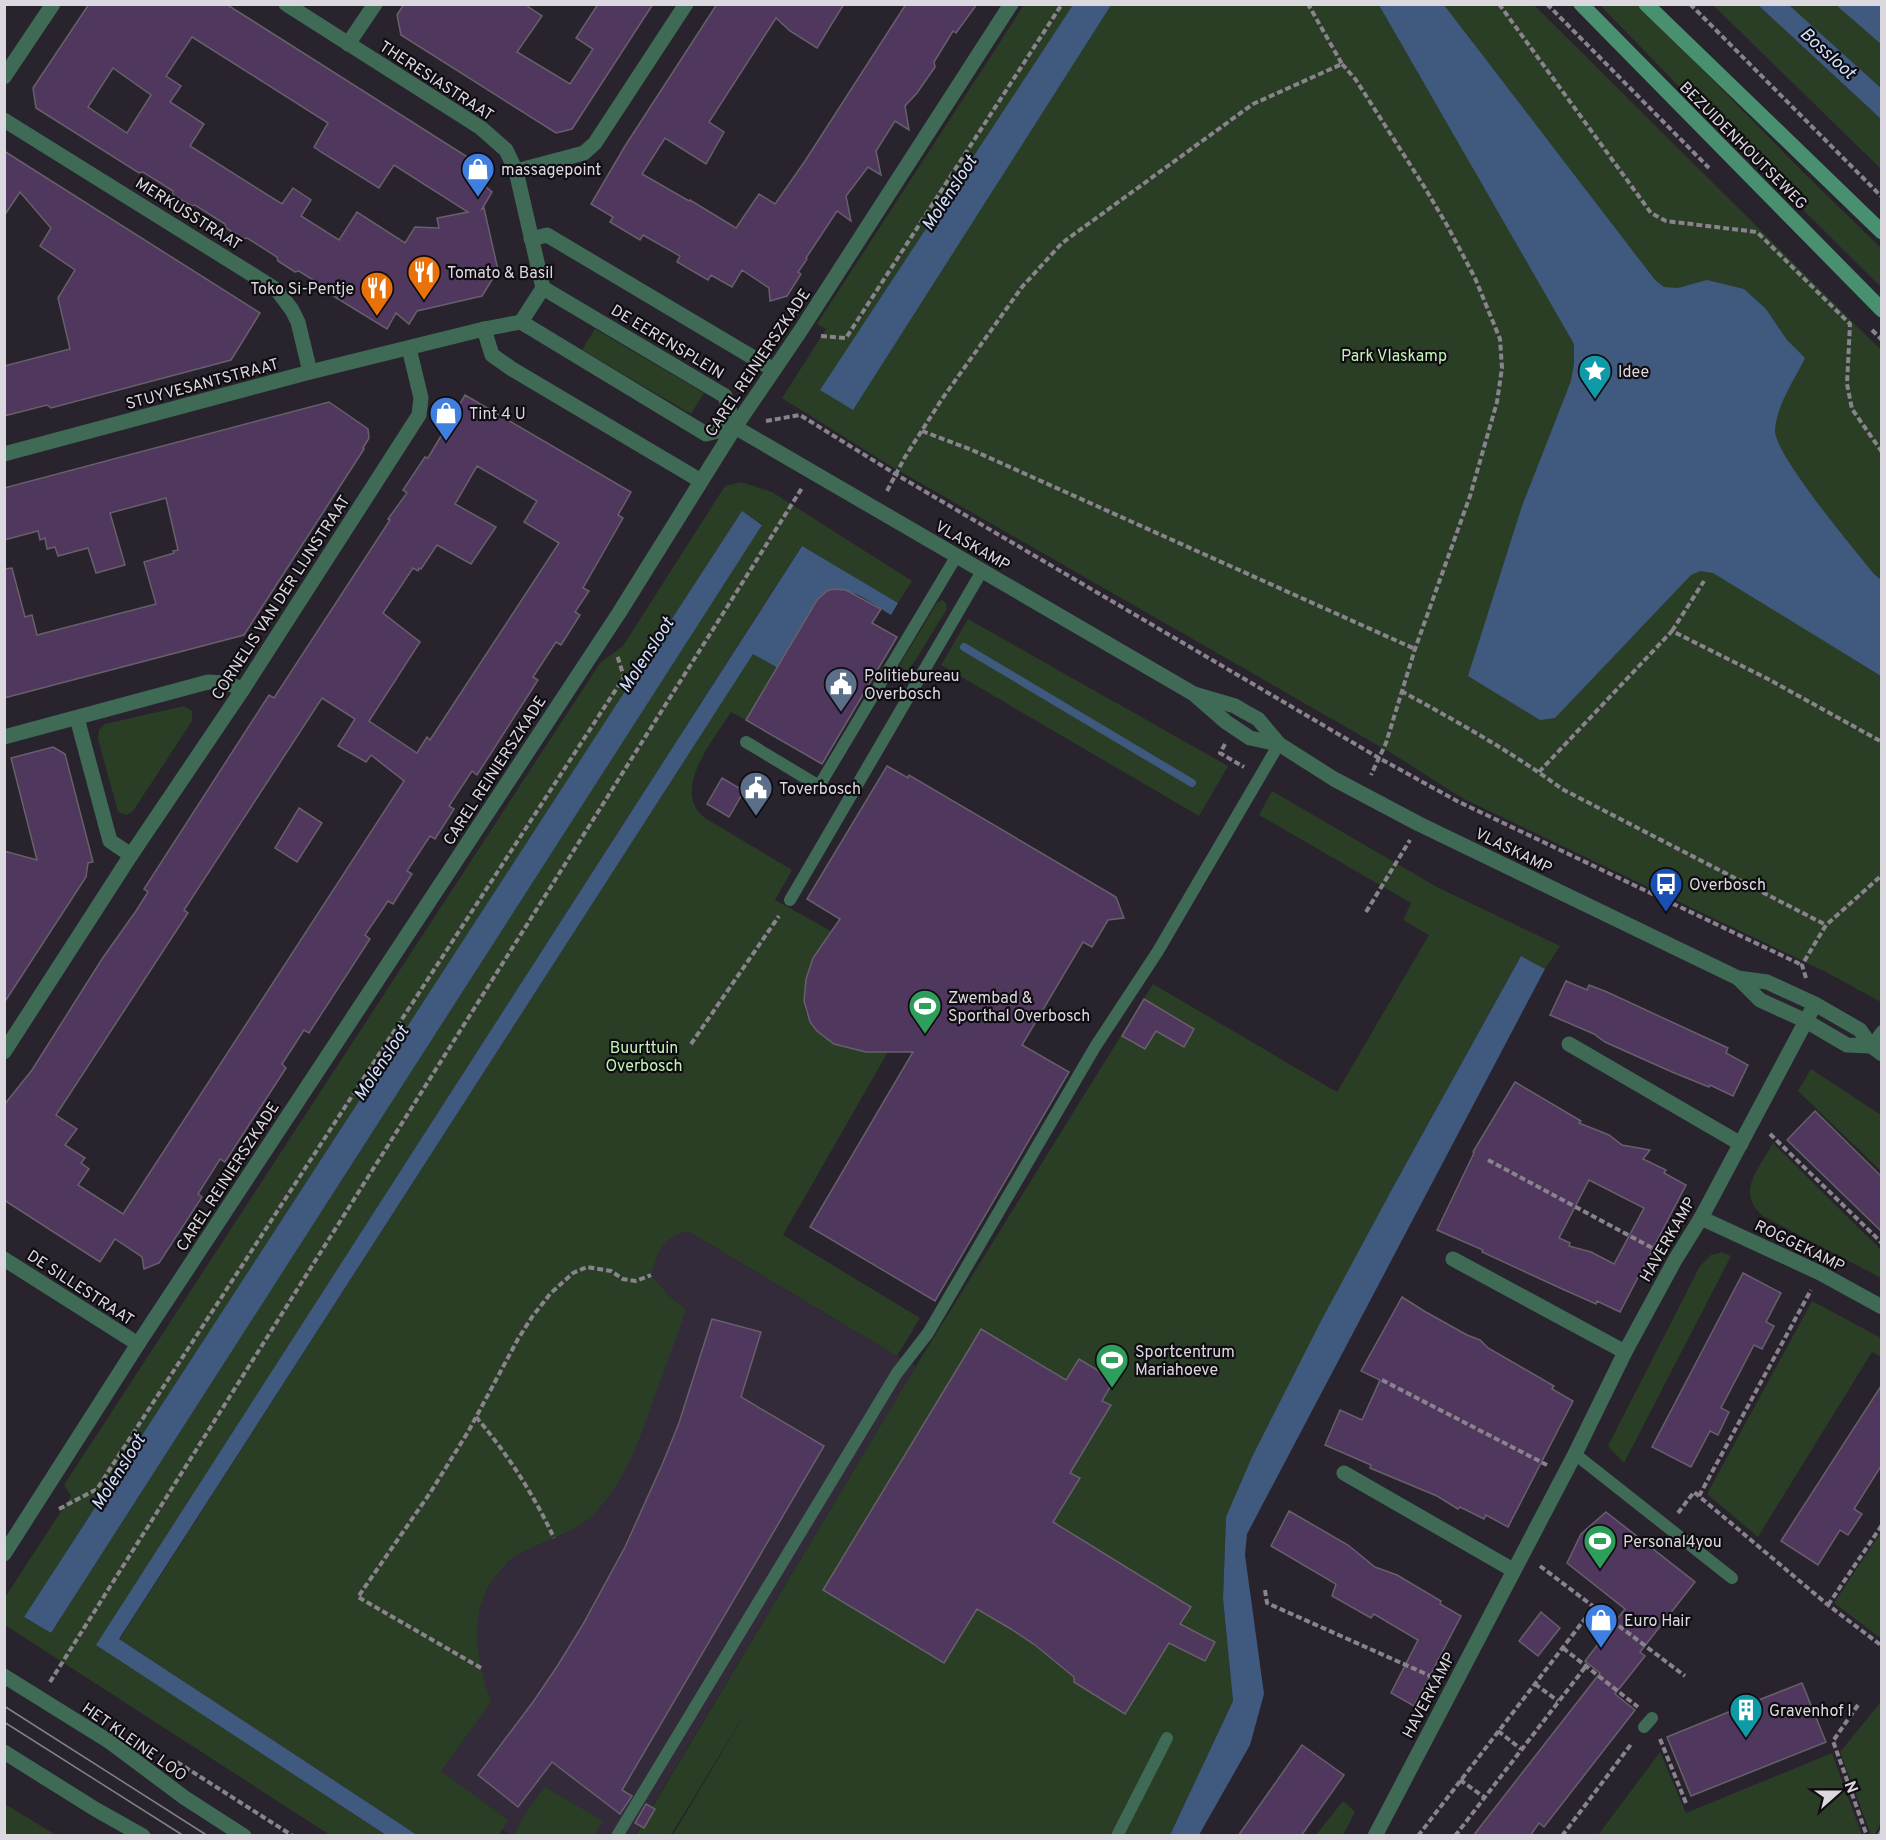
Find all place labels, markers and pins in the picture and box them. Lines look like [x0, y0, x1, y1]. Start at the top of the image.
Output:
shop icon: massagepoint [460, 151, 496, 198]
place label: massagepoint [501, 161, 601, 181]
restaurant icon: Tomato & Basil [406, 254, 442, 301]
place label: Tomato & Basil [447, 264, 554, 284]
restaurant icon: Toko Si-Pentje [359, 270, 395, 317]
place label: Toko Si-Pentje [250, 280, 354, 300]
place icon: Idee [1577, 353, 1613, 400]
place label: Idee [1618, 363, 1649, 383]
shop icon: Tint 4 U [428, 395, 464, 442]
place label: Tint 4 U [469, 405, 526, 425]
public building icon: Politiebureau Overbosch [823, 666, 859, 713]
place label: Politiebureau Overbosch [864, 667, 960, 705]
public building icon: Toverbosch [738, 770, 774, 817]
place label: Toverbosch [779, 780, 861, 800]
bus stop icon: Overbosch [1648, 866, 1684, 913]
place label: Overbosch [1689, 876, 1766, 896]
sports icon: Zwembad & Sporthal Overbosch [907, 988, 943, 1035]
place label: Zwembad & Sporthal Overbosch [948, 989, 1090, 1027]
sports icon: Sportcentrum Mariahoeve [1094, 1342, 1130, 1389]
place label: Sportcentrum Mariahoeve [1135, 1343, 1235, 1381]
sports icon: Personal4you [1582, 1523, 1618, 1570]
place label: Personal4you [1623, 1533, 1722, 1553]
shop icon: Euro Hair [1583, 1602, 1619, 1649]
place label: Euro Hair [1624, 1612, 1691, 1632]
building icon: Gravenhof I [1728, 1692, 1764, 1739]
place label: Gravenhof I [1769, 1702, 1852, 1722]

